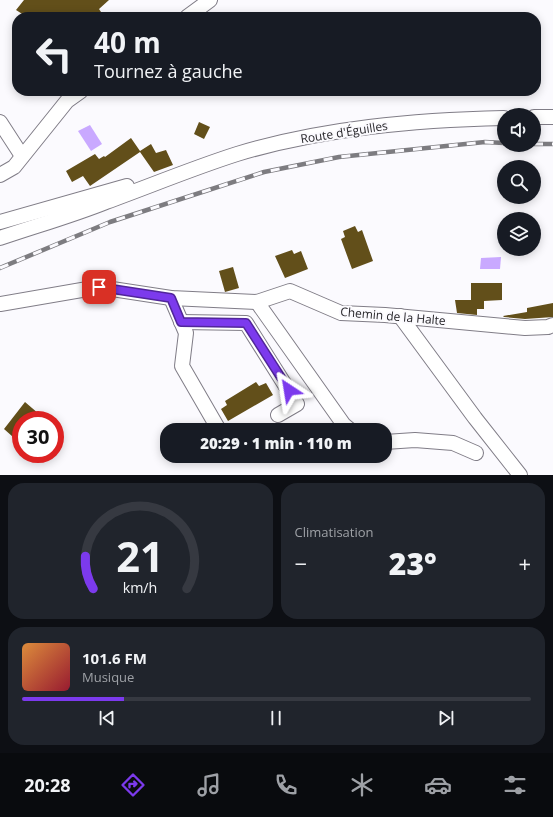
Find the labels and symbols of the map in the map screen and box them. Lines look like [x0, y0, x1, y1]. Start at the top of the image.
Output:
street label: Route d'Éguilles [299, 117, 389, 147]
pin [82, 270, 116, 304]
street label: Chemin de la Halte [340, 303, 447, 329]
position arrow [268, 369, 310, 411]
speed limit sign: 30 [12, 411, 64, 463]

